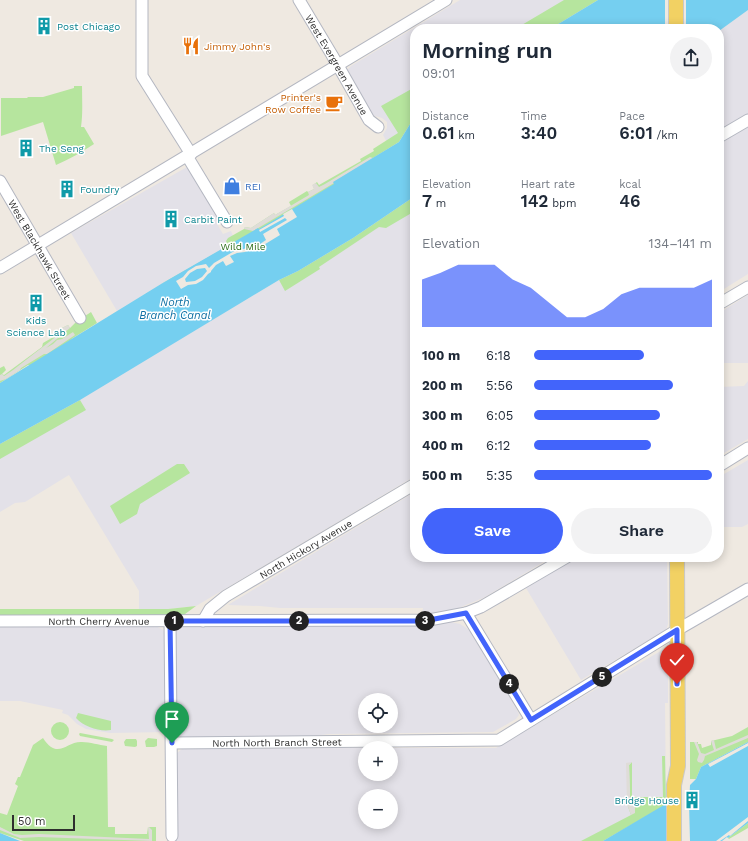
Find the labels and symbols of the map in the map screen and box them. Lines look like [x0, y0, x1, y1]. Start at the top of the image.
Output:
street label: West Evergreen Avenue [303, 12, 371, 117]
building icon: Post Chicago [34, 16, 54, 36]
place label: Post Chicago [57, 21, 120, 32]
restaurant icon: Jimmy John's [181, 36, 201, 56]
place label: Jimmy John's [204, 41, 270, 52]
place label: Printer's Row Coffee [265, 92, 321, 115]
cafe icon: Printer's Row Coffee [324, 93, 344, 113]
building icon: The Seng [16, 138, 36, 158]
place label: The Seng [39, 143, 85, 154]
shop icon: REI [222, 176, 242, 196]
building icon: Foundry [57, 179, 77, 199]
place label: REI [245, 181, 261, 192]
place label: Foundry [80, 184, 120, 195]
street label: West Blackhawk Street [6, 197, 74, 302]
building icon: Carbit Paint [161, 209, 181, 229]
place label: Carbit Paint [184, 214, 243, 225]
park label: Wild Mile [220, 241, 266, 252]
building icon: Kids Science Lab [26, 293, 46, 313]
water label: North Branch Canal [139, 296, 211, 322]
place label: Kids Science Lab [6, 315, 66, 338]
street label: North Hickory Avenue [257, 517, 354, 580]
pin: 1 [164, 611, 184, 631]
pin: 2 [289, 611, 309, 631]
pin: 3 [415, 611, 435, 631]
street label: North Cherry Avenue [48, 615, 150, 626]
pin [660, 643, 694, 684]
pin: 5 [592, 667, 612, 687]
pin: 4 [499, 674, 519, 694]
pin [155, 702, 189, 743]
street label: North North Branch Street [212, 736, 343, 748]
building icon: Bridge House [682, 790, 702, 810]
place label: Bridge House [614, 795, 679, 806]
scale bar [12, 813, 75, 832]

